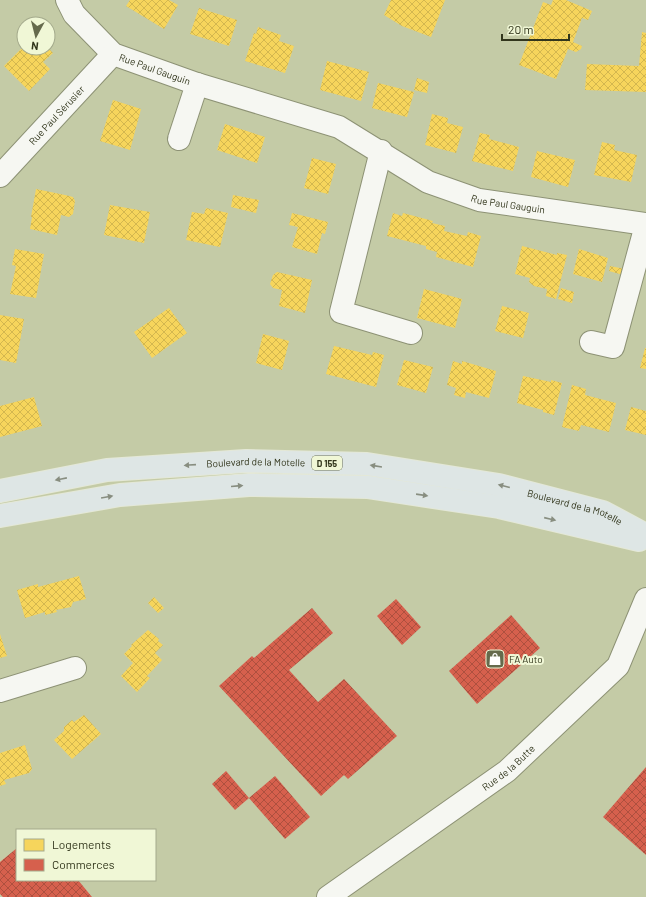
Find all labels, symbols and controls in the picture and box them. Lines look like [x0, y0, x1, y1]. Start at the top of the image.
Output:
north arrow [16, 16, 56, 56]
scale bar [502, 16, 569, 42]
text: 20 m [508, 22, 534, 36]
text: N [30, 40, 39, 53]
street label: Rue Paul Gauguin [118, 51, 192, 87]
street label: Rue Paul Sérusier [26, 83, 87, 147]
street label: Rue Paul Gauguin [469, 192, 546, 215]
street label: Boulevard de la Motelle [206, 455, 305, 470]
road number: D 155 [312, 456, 342, 470]
one-way arrow [184, 461, 196, 468]
one-way arrow [370, 463, 382, 469]
one-way arrow [55, 476, 67, 482]
one-way arrow [231, 482, 243, 489]
one-way arrow [498, 483, 510, 489]
street label: Boulevard de la Motelle [526, 487, 624, 527]
one-way arrow [416, 493, 428, 499]
one-way arrow [101, 494, 113, 500]
one-way arrow [544, 516, 556, 522]
shop icon: FA Auto [484, 648, 506, 670]
place label: FA Auto [509, 653, 543, 665]
street label: Rue de la Butte [479, 742, 537, 793]
legend [16, 829, 156, 881]
text: Logements [52, 837, 111, 851]
text: Commerces [52, 857, 115, 871]

